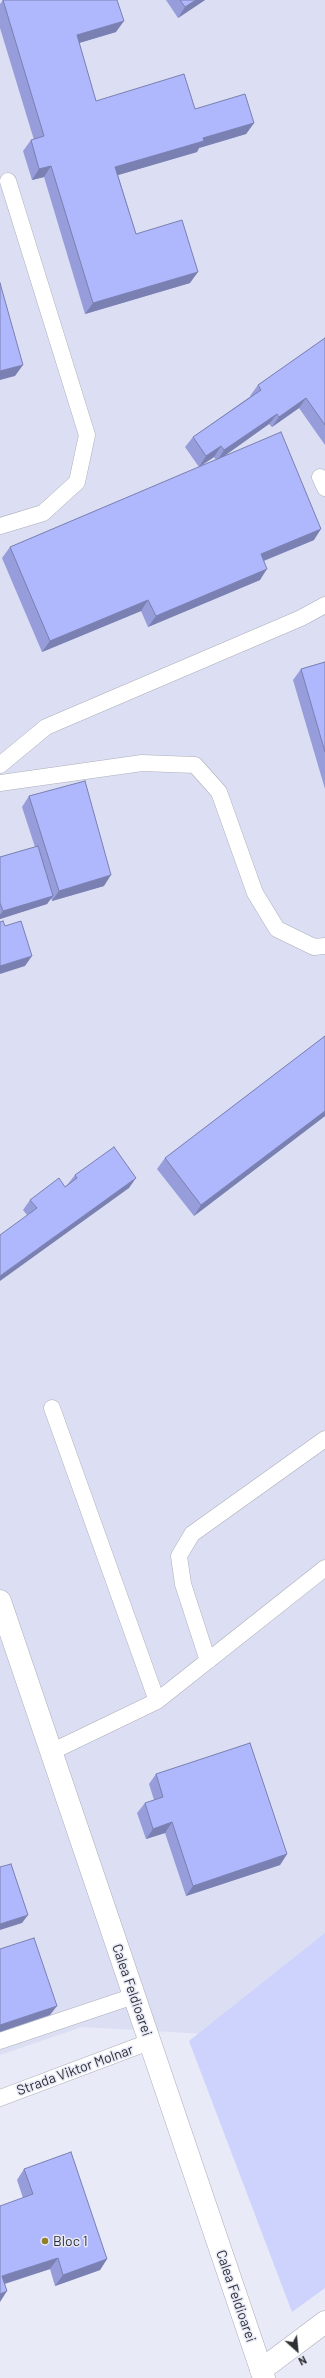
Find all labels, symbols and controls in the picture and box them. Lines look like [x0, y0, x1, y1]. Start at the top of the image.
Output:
street label: Calea Feldioarei [108, 1942, 156, 2038]
street label: Strada Viktor Molnar [14, 2041, 136, 2099]
place label: Bloc 1 [53, 2233, 88, 2249]
marker: Bloc 1 [40, 2236, 50, 2246]
street label: Calea Feldioarei [212, 2248, 260, 2344]
north arrow [277, 2330, 317, 2370]
text: N [296, 2354, 309, 2369]

